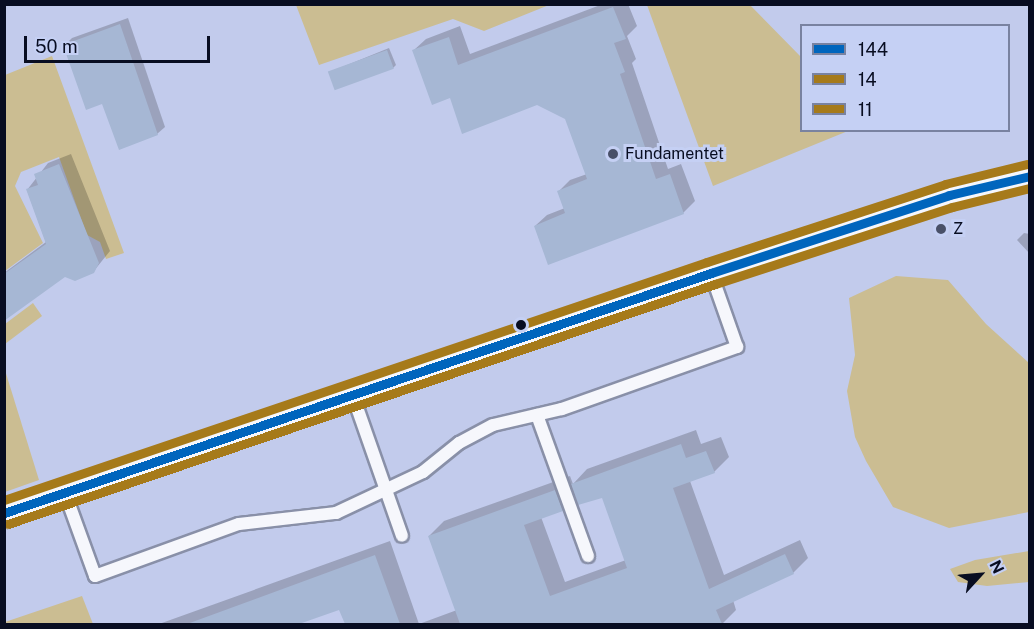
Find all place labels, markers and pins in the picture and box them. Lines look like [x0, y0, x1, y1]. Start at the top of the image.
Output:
place label: Fundamentet [625, 144, 724, 164]
marker: Fundamentet [606, 147, 620, 161]
place label: Z [953, 219, 963, 239]
marker: Z [934, 222, 948, 236]
unlabelled marker [515, 319, 527, 331]

